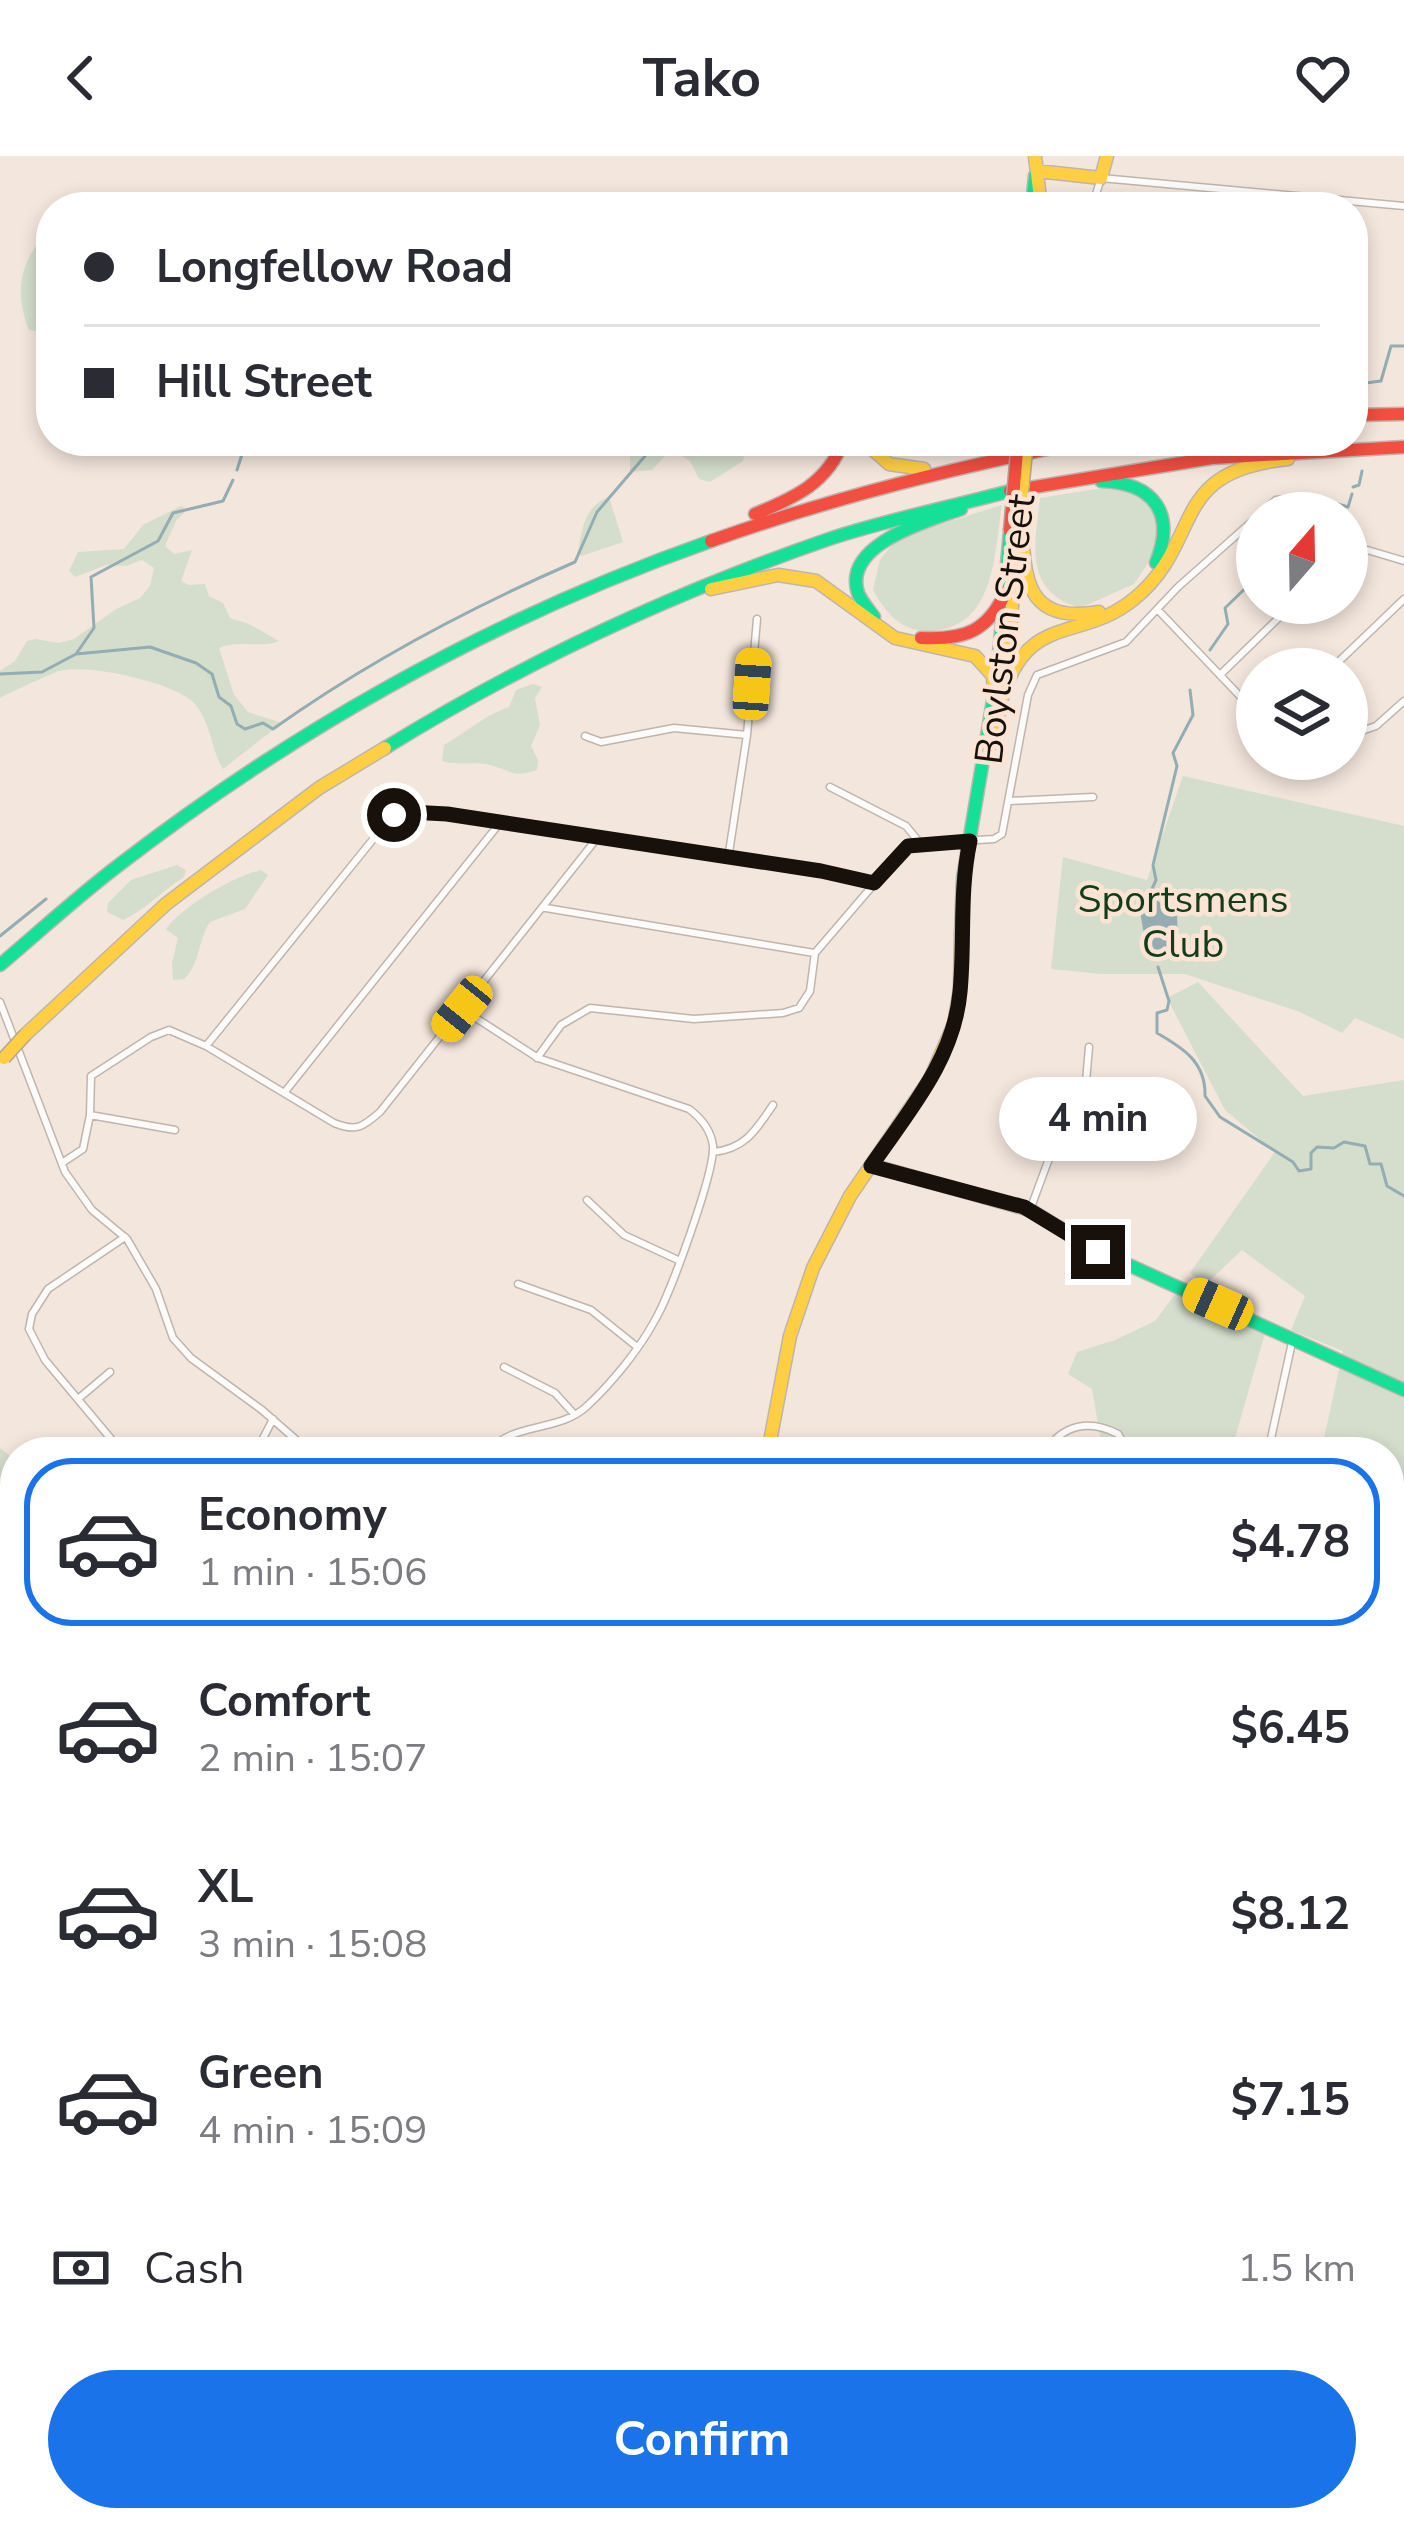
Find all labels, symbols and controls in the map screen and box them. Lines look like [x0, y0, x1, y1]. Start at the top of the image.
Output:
text: Tako [643, 41, 761, 115]
icon: back [48, 45, 114, 111]
icon: heart [1290, 45, 1356, 111]
text: Longfellow Road [156, 237, 513, 298]
text: Hill Street [156, 352, 372, 413]
street label: Boylston Street [963, 491, 1048, 767]
north arrow [1236, 492, 1368, 624]
map controls [1236, 492, 1368, 780]
car [732, 647, 772, 721]
button: layers [1236, 648, 1368, 780]
route start [367, 788, 421, 842]
park label: Sportsmens Club [1078, 873, 1288, 971]
car [425, 970, 499, 1048]
callout: 4 min [999, 1078, 1197, 1162]
text: 4 min [1048, 1092, 1148, 1145]
route end [1071, 1225, 1125, 1279]
car [1178, 1273, 1258, 1335]
text: Economy [198, 1485, 387, 1546]
icon: car [54, 1488, 162, 1596]
text: $4.78 [1231, 1512, 1350, 1573]
text: 1 min · 15:06 [198, 1546, 427, 1599]
text: Comfort [198, 1671, 370, 1732]
icon: car [54, 1674, 162, 1782]
text: $6.45 [1231, 1698, 1350, 1759]
text: 2 min · 15:07 [198, 1732, 427, 1785]
text: XL [198, 1857, 254, 1918]
icon: car [54, 1860, 162, 1968]
text: $8.12 [1231, 1884, 1350, 1945]
text: 3 min · 15:08 [198, 1918, 427, 1971]
text: Green [198, 2043, 324, 2104]
icon: car [54, 2046, 162, 2154]
text: $7.15 [1231, 2070, 1350, 2131]
text: 4 min · 15:09 [198, 2104, 427, 2157]
icon: cash [48, 2235, 114, 2301]
text: Cash [144, 2238, 245, 2299]
text: 1.5 km [1237, 2242, 1356, 2295]
button: Confirm [48, 2370, 1356, 2508]

